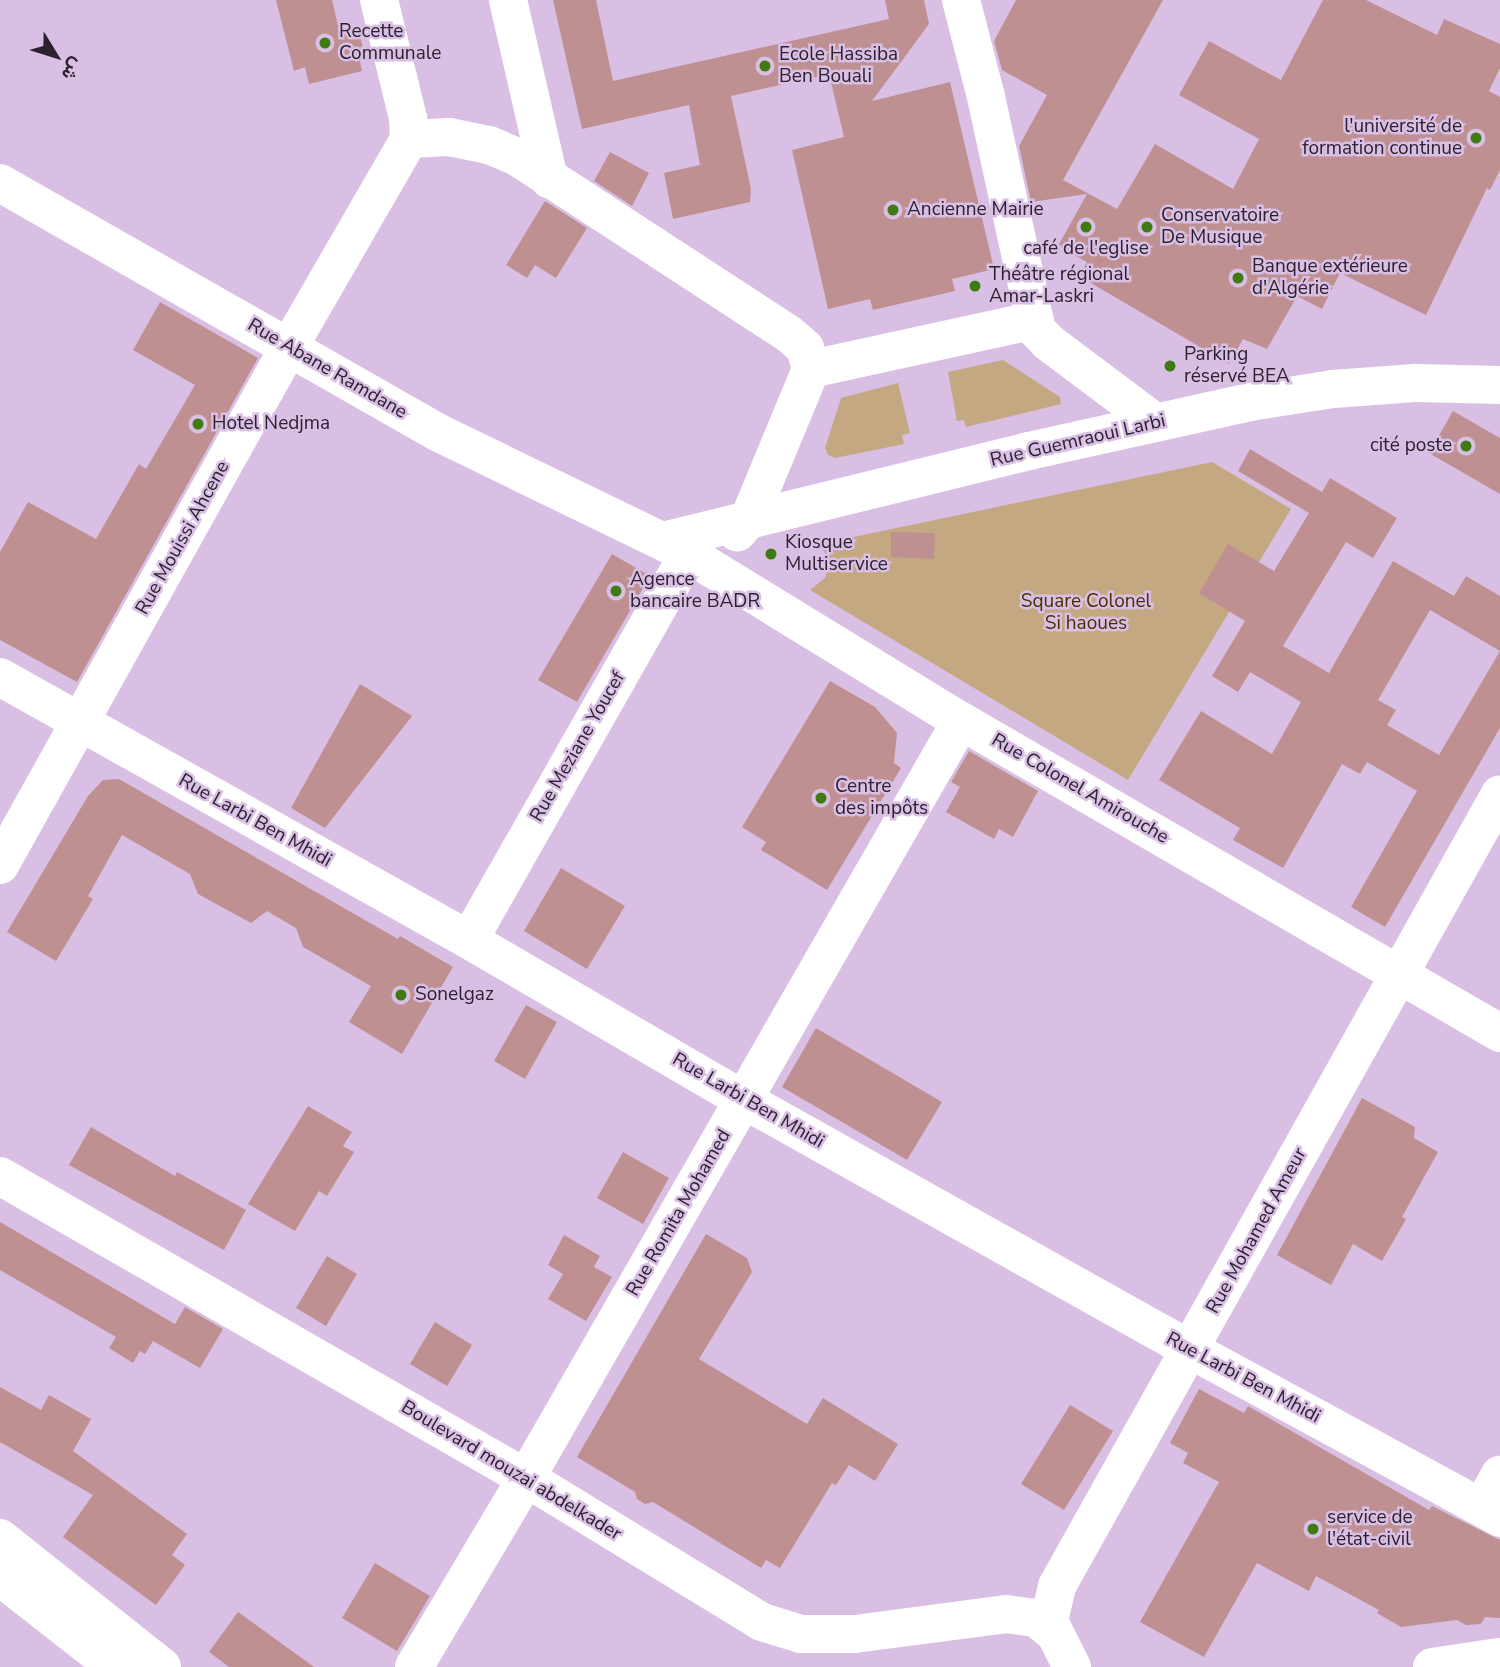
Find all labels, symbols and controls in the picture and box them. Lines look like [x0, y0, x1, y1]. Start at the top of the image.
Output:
north arrow [21, 21, 91, 91]
place label: Recette Communale [339, 21, 441, 65]
marker: Recette Communale [317, 35, 333, 51]
place label: Ecole Hassiba Ben Bouali [779, 44, 898, 88]
text: ش [55, 52, 90, 86]
marker: Ecole Hassiba Ben Bouali [757, 58, 773, 74]
place label: l'université de formation continue [1302, 116, 1462, 160]
marker: l'université de formation continue [1468, 130, 1484, 146]
place label: Ancienne Mairie [907, 199, 1044, 221]
marker: Ancienne Mairie [885, 202, 901, 218]
place label: Conservatoire De Musique [1161, 205, 1279, 249]
marker: café de l'eglise [1078, 219, 1094, 235]
marker: Conservatoire De Musique [1139, 219, 1155, 235]
place label: café de l'eglise [1023, 238, 1149, 260]
place label: Banque extérieure d'Algérie [1252, 256, 1408, 300]
place label: Théâtre régional Amar-Laskri [989, 264, 1129, 308]
marker: Banque extérieure d'Algérie [1230, 270, 1246, 286]
marker: Théâtre régional Amar-Laskri [967, 278, 983, 294]
street label: Rue Abane Ramdane [243, 314, 411, 424]
place label: Parking réservé BEA [1184, 344, 1290, 388]
marker: Parking réservé BEA [1162, 358, 1178, 374]
street label: Rue Guemraoui Larbi [988, 410, 1168, 472]
place label: Hotel Nedjma [212, 413, 330, 435]
marker: Hotel Nedjma [190, 416, 206, 432]
place label: cité poste [1370, 435, 1452, 457]
marker: cité poste [1458, 438, 1474, 454]
street label: Rue Mouissi Ahcene [131, 457, 235, 619]
place label: Kiosque Multiservice [785, 532, 888, 576]
marker: Kiosque Multiservice [763, 546, 779, 562]
place label: Agence bancaire BADR [630, 569, 760, 613]
marker: Agence bancaire BADR [608, 583, 624, 599]
park label: Square Colonel Si haoues [1021, 591, 1151, 635]
street label: Rue Meziane Youcef [526, 668, 630, 826]
street label: Rue Colonel Amirouche [987, 729, 1173, 849]
street label: Rue Larbi Ben Mhidi [174, 769, 336, 873]
place label: Centre des impôts [835, 776, 928, 820]
marker: Centre des impôts [813, 790, 829, 806]
place label: Sonelgaz [415, 984, 494, 1006]
marker: Sonelgaz [393, 987, 409, 1003]
street label: Rue Larbi Ben Mhidi [668, 1048, 828, 1154]
street label: Rue Romita Mohamed [622, 1126, 736, 1300]
street label: Rue Mohamed Ameur [1202, 1144, 1312, 1318]
street label: Rue Larbi Ben Mhidi [1162, 1328, 1324, 1428]
street label: Boulevard mouzai abdelkader [397, 1396, 625, 1546]
place label: service de l'état-civil [1327, 1507, 1413, 1551]
marker: service de l'état-civil [1305, 1521, 1321, 1537]

